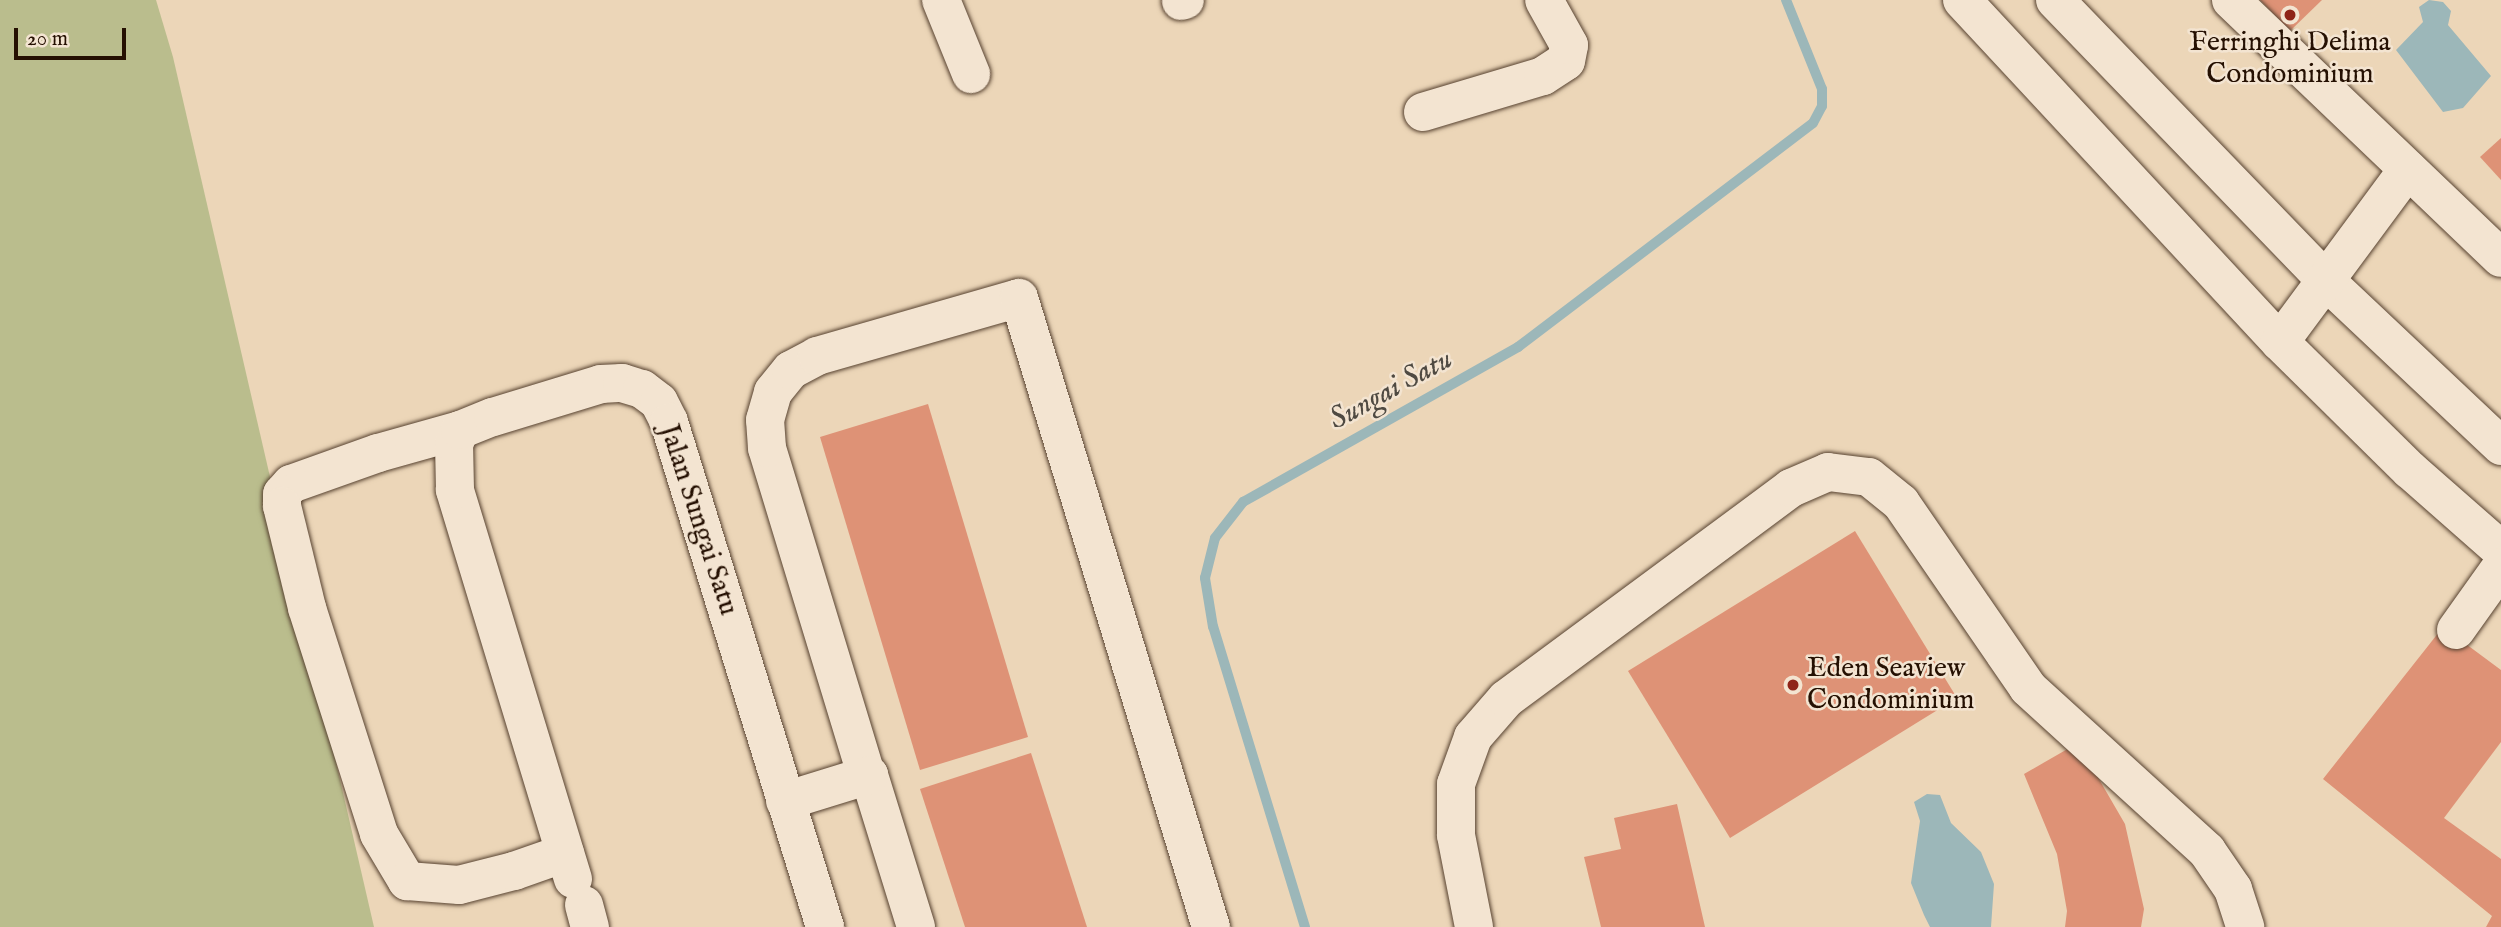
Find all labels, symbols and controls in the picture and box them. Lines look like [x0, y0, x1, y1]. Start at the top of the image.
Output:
marker: Ferringhi Delima Condominium [2282, 7, 2298, 23]
scale bar [18, 14, 130, 58]
text: 20 m [27, 26, 68, 53]
place label: Ferringhi Delima Condominium [2189, 26, 2391, 92]
water label: Sungai Satu [1323, 341, 1459, 439]
street label: Jalan Sungai Satu [651, 420, 745, 620]
place label: Eden Seaview Condominium [1807, 652, 1974, 718]
marker: Eden Seaview Condominium [1785, 677, 1801, 693]

